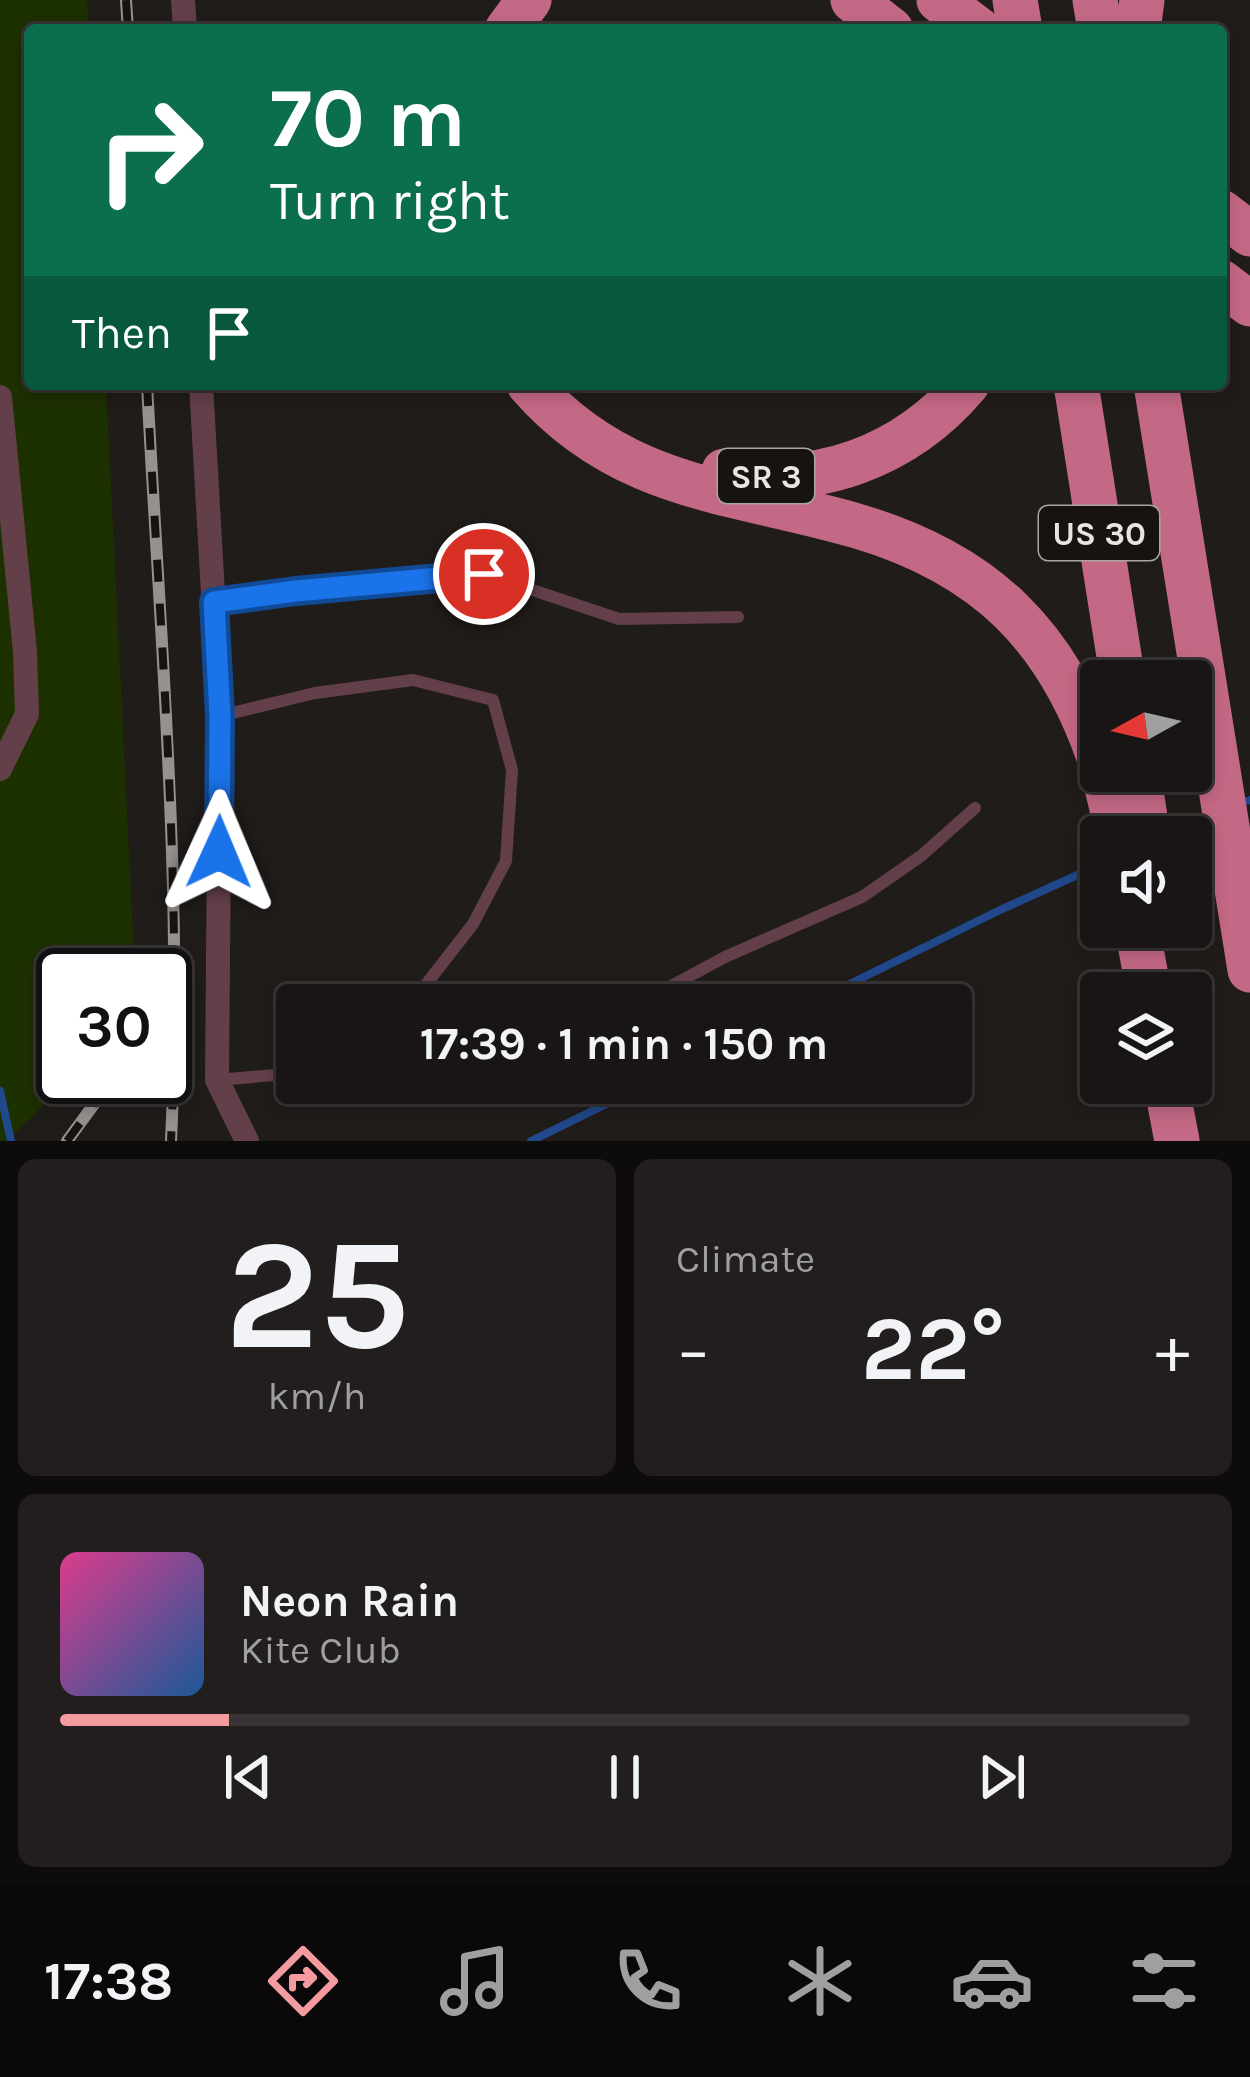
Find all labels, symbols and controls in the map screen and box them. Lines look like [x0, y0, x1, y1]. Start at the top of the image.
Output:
text: 70 m [270, 69, 466, 167]
icon: right [72, 72, 228, 228]
text: Turn right [270, 169, 510, 233]
icon: arrive [196, 300, 262, 366]
text: Then [72, 307, 172, 359]
road number: SR 3 [718, 449, 814, 503]
road number: US 30 [1039, 506, 1159, 560]
pin [433, 523, 535, 625]
icon: arrive [451, 541, 517, 607]
north arrow [1080, 660, 1212, 792]
map controls [1080, 660, 1212, 1104]
position arrow [156, 789, 282, 915]
button: sound [1080, 816, 1212, 948]
speed limit sign: 30 [36, 948, 192, 1104]
button: layers [1080, 972, 1212, 1104]
text: 17:39 · 1 min · 150 m [420, 1018, 828, 1070]
text: 25 [224, 1204, 410, 1386]
text: Climate [676, 1236, 815, 1282]
text: 22° [861, 1296, 1005, 1402]
text: − [676, 1311, 711, 1389]
text: + [1155, 1311, 1190, 1389]
text: km/h [268, 1373, 366, 1419]
text: Neon Rain [240, 1575, 459, 1627]
text: Kite Club [240, 1627, 401, 1673]
icon: previous [215, 1744, 281, 1810]
icon: pause [592, 1744, 658, 1810]
icon: next [969, 1744, 1035, 1810]
icon: directions [261, 1939, 345, 2023]
icon: music [433, 1939, 517, 2023]
icon: phone [606, 1939, 690, 2023]
icon: climate [778, 1939, 862, 2023]
icon: car [950, 1939, 1034, 2023]
icon: filters [1122, 1939, 1206, 2023]
text: 17:38 [44, 1949, 173, 2013]

